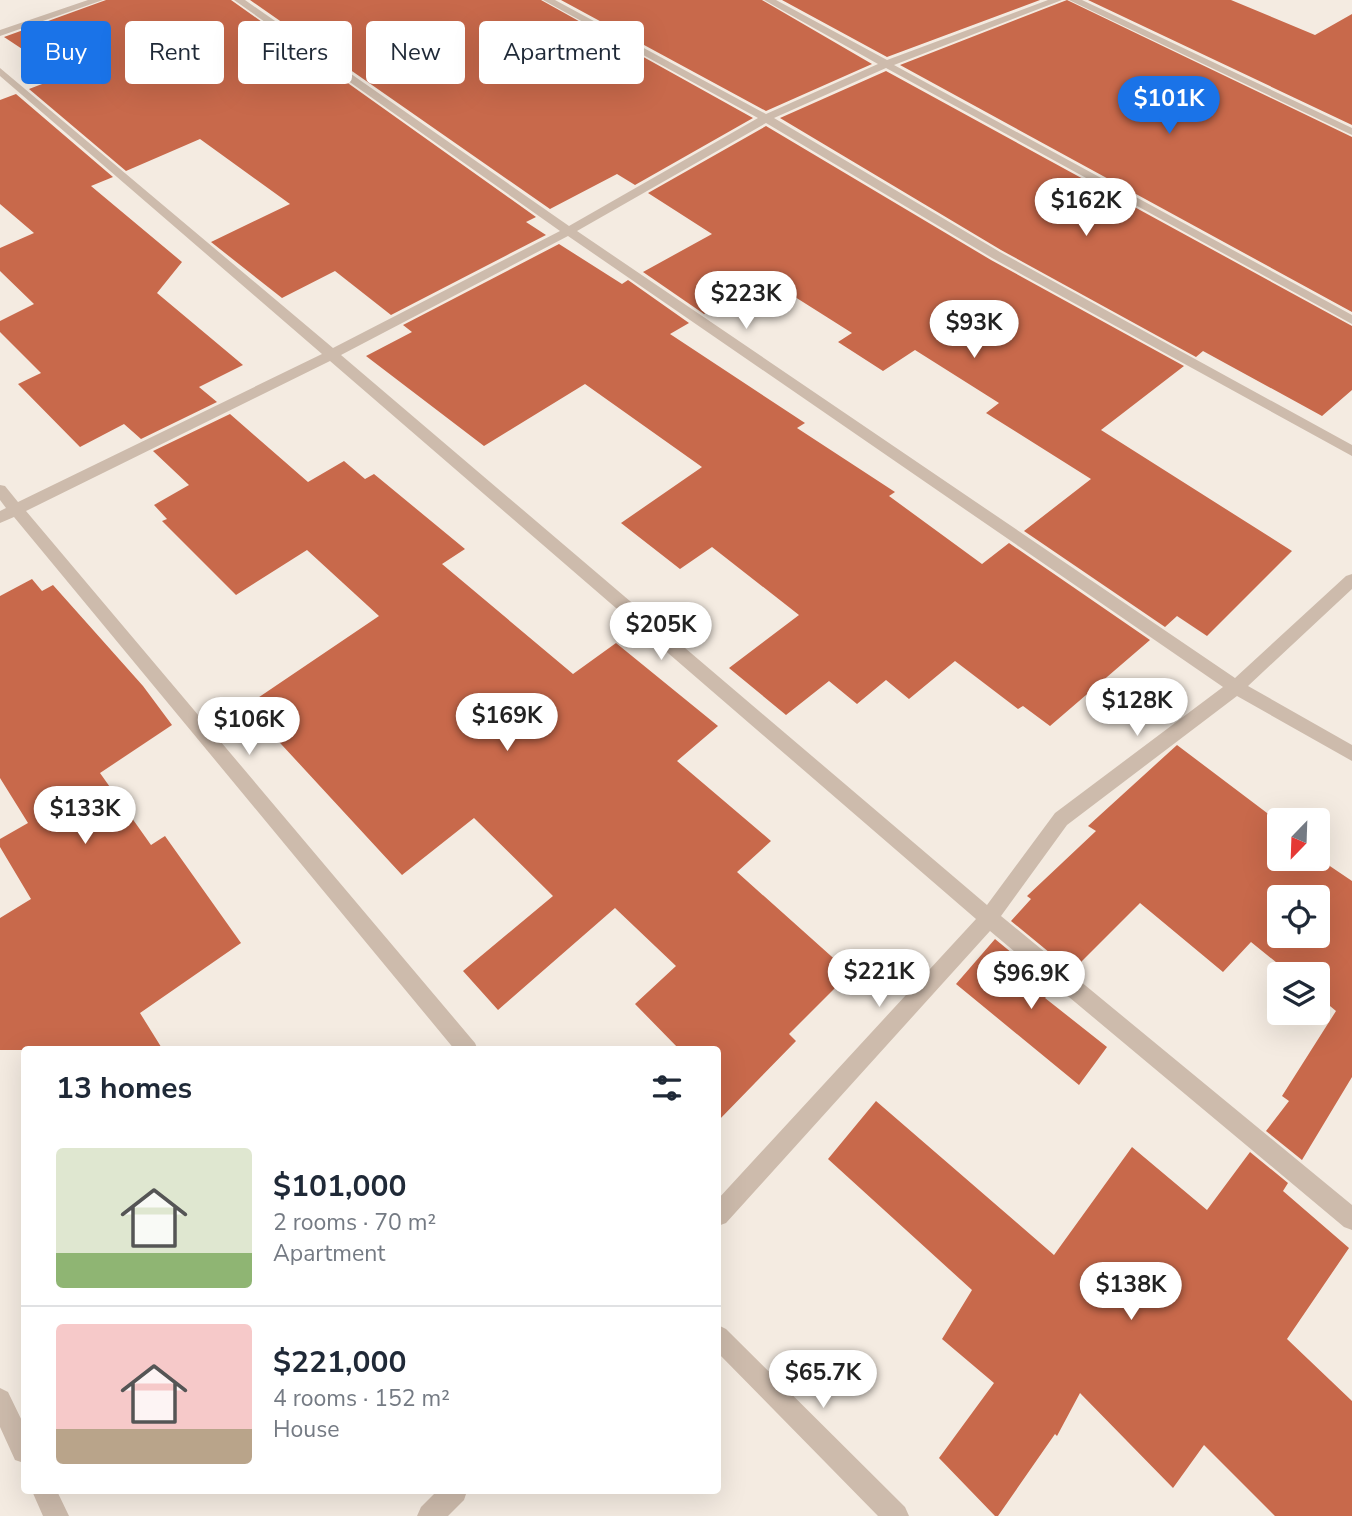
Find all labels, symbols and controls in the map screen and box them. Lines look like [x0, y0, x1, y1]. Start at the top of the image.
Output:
chip: Buy [21, 21, 111, 84]
chip: Rent [125, 21, 224, 84]
chip: Filters [238, 21, 352, 84]
chip: New [366, 21, 465, 84]
chip: Apartment [479, 21, 644, 84]
pin: $101K [1120, 76, 1218, 136]
text: $101K [1134, 83, 1204, 114]
pin: $162K [1037, 178, 1135, 238]
text: $162K [1051, 185, 1121, 216]
pin: $223K [697, 272, 795, 331]
text: $223K [711, 278, 781, 309]
pin: $93K [933, 300, 1015, 360]
text: $93K [946, 307, 1002, 338]
pin: $205K [612, 602, 710, 662]
text: $205K [626, 609, 696, 640]
pin: $128K [1088, 678, 1186, 738]
text: $128K [1102, 685, 1172, 716]
pin: $169K [458, 694, 556, 753]
pin: $106K [200, 698, 298, 757]
text: $169K [472, 700, 542, 731]
text: $106K [214, 704, 284, 735]
pin: $133K [36, 786, 134, 846]
text: $133K [50, 793, 120, 824]
north arrow [1267, 808, 1330, 872]
map controls [1267, 808, 1330, 1025]
button: locate [1267, 885, 1330, 948]
pin: $221K [830, 950, 928, 1009]
pin: $96.9K [974, 951, 1088, 1011]
text: $221K [844, 956, 914, 987]
text: $96.9K [993, 958, 1069, 989]
button: layers [1267, 962, 1330, 1025]
text: 13 homes [56, 1068, 192, 1109]
icon: filters [648, 1069, 686, 1107]
text: $101,000 [273, 1166, 406, 1207]
icon: home [112, 1176, 196, 1260]
text: 2 rooms · 70 m² [273, 1207, 436, 1238]
text: Apartment [273, 1238, 385, 1269]
pin: $138K [1082, 1262, 1180, 1322]
text: $138K [1096, 1269, 1166, 1300]
text: $221,000 [273, 1342, 406, 1383]
pin: $65.7K [766, 1350, 880, 1410]
icon: home [112, 1352, 196, 1436]
text: $65.7K [785, 1357, 861, 1388]
text: 4 rooms · 152 m² [273, 1383, 450, 1414]
text: House [273, 1414, 340, 1445]

